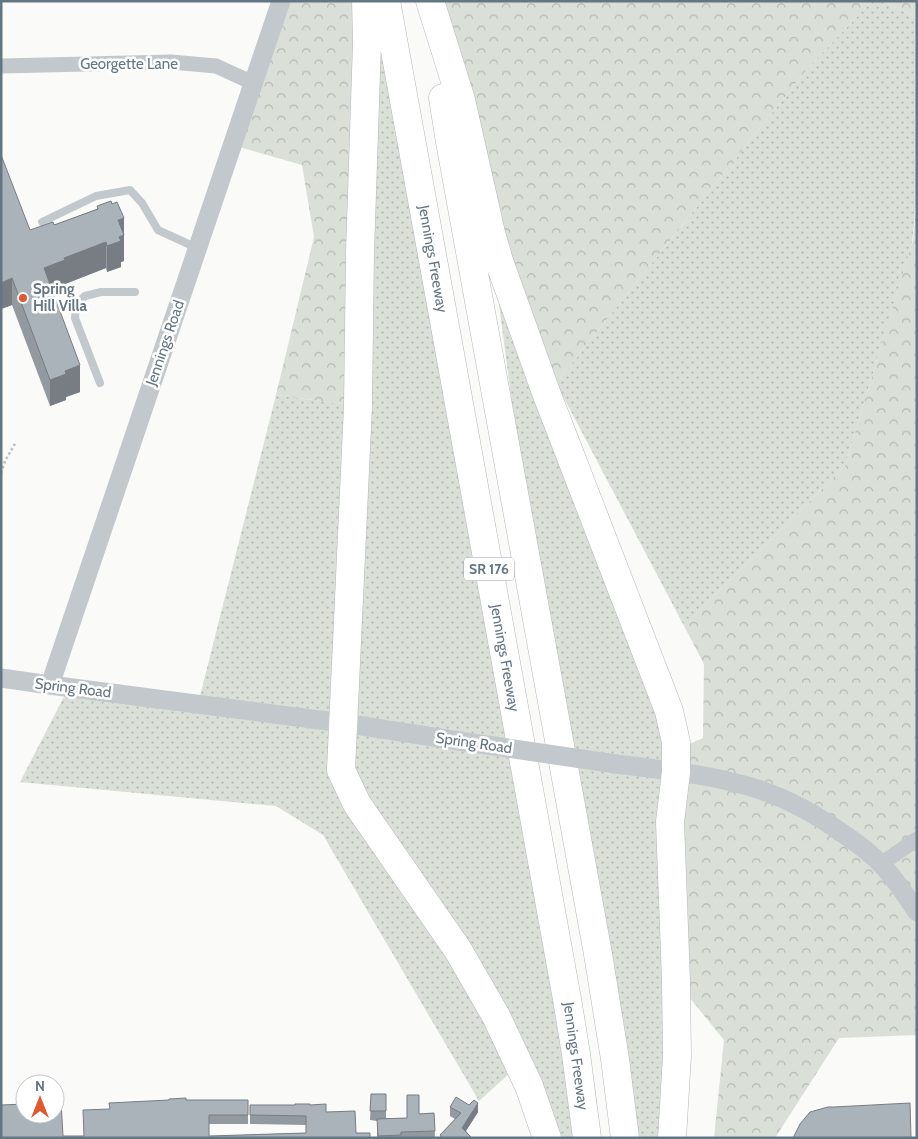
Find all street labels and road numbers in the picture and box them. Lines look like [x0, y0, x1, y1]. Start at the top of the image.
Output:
street label: Georgette Lane [80, 55, 178, 73]
street label: Jennings Freeway [414, 203, 451, 315]
street label: Jennings Road [142, 298, 188, 389]
road number: SR 176 [464, 558, 514, 580]
street label: Jennings Freeway [486, 602, 523, 714]
street label: Spring Road [34, 674, 112, 702]
street label: Spring Road [435, 729, 513, 757]
street label: Jennings Freeway [559, 1000, 593, 1112]

